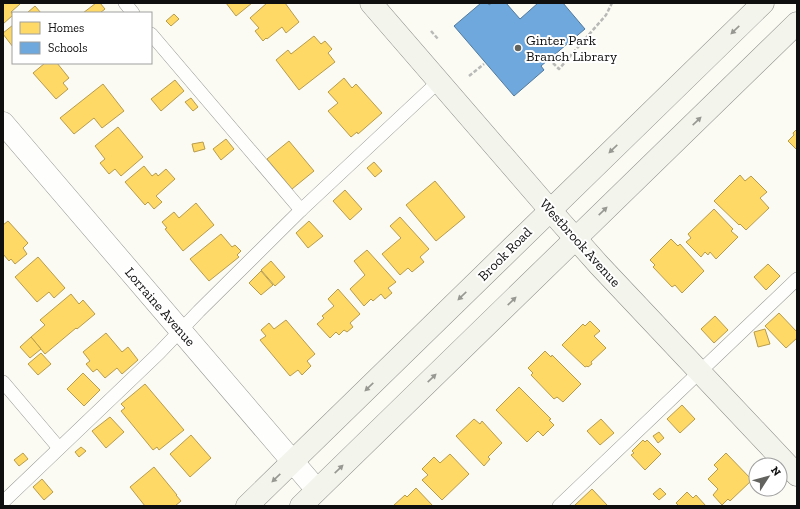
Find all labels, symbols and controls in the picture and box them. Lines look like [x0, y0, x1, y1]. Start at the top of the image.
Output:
legend [12, 12, 152, 64]
text: Homes [48, 21, 84, 35]
one-way arrow [730, 25, 740, 35]
place label: Ginter Park Branch Library [526, 32, 618, 65]
text: Schools [48, 41, 87, 55]
marker: Ginter Park Branch Library [513, 43, 523, 53]
one-way arrow [692, 116, 702, 125]
one-way arrow [608, 144, 618, 154]
street label: Westbrook Avenue [536, 196, 624, 291]
one-way arrow [599, 207, 608, 216]
street label: Brook Road [475, 223, 536, 284]
street label: Lorraine Avenue [121, 264, 199, 350]
one-way arrow [457, 291, 467, 301]
one-way arrow [507, 296, 517, 306]
one-way arrow [427, 373, 437, 383]
one-way arrow [364, 382, 374, 392]
north arrow [748, 457, 788, 497]
one-way arrow [334, 464, 344, 474]
text: N [768, 464, 784, 479]
one-way arrow [271, 473, 281, 483]

